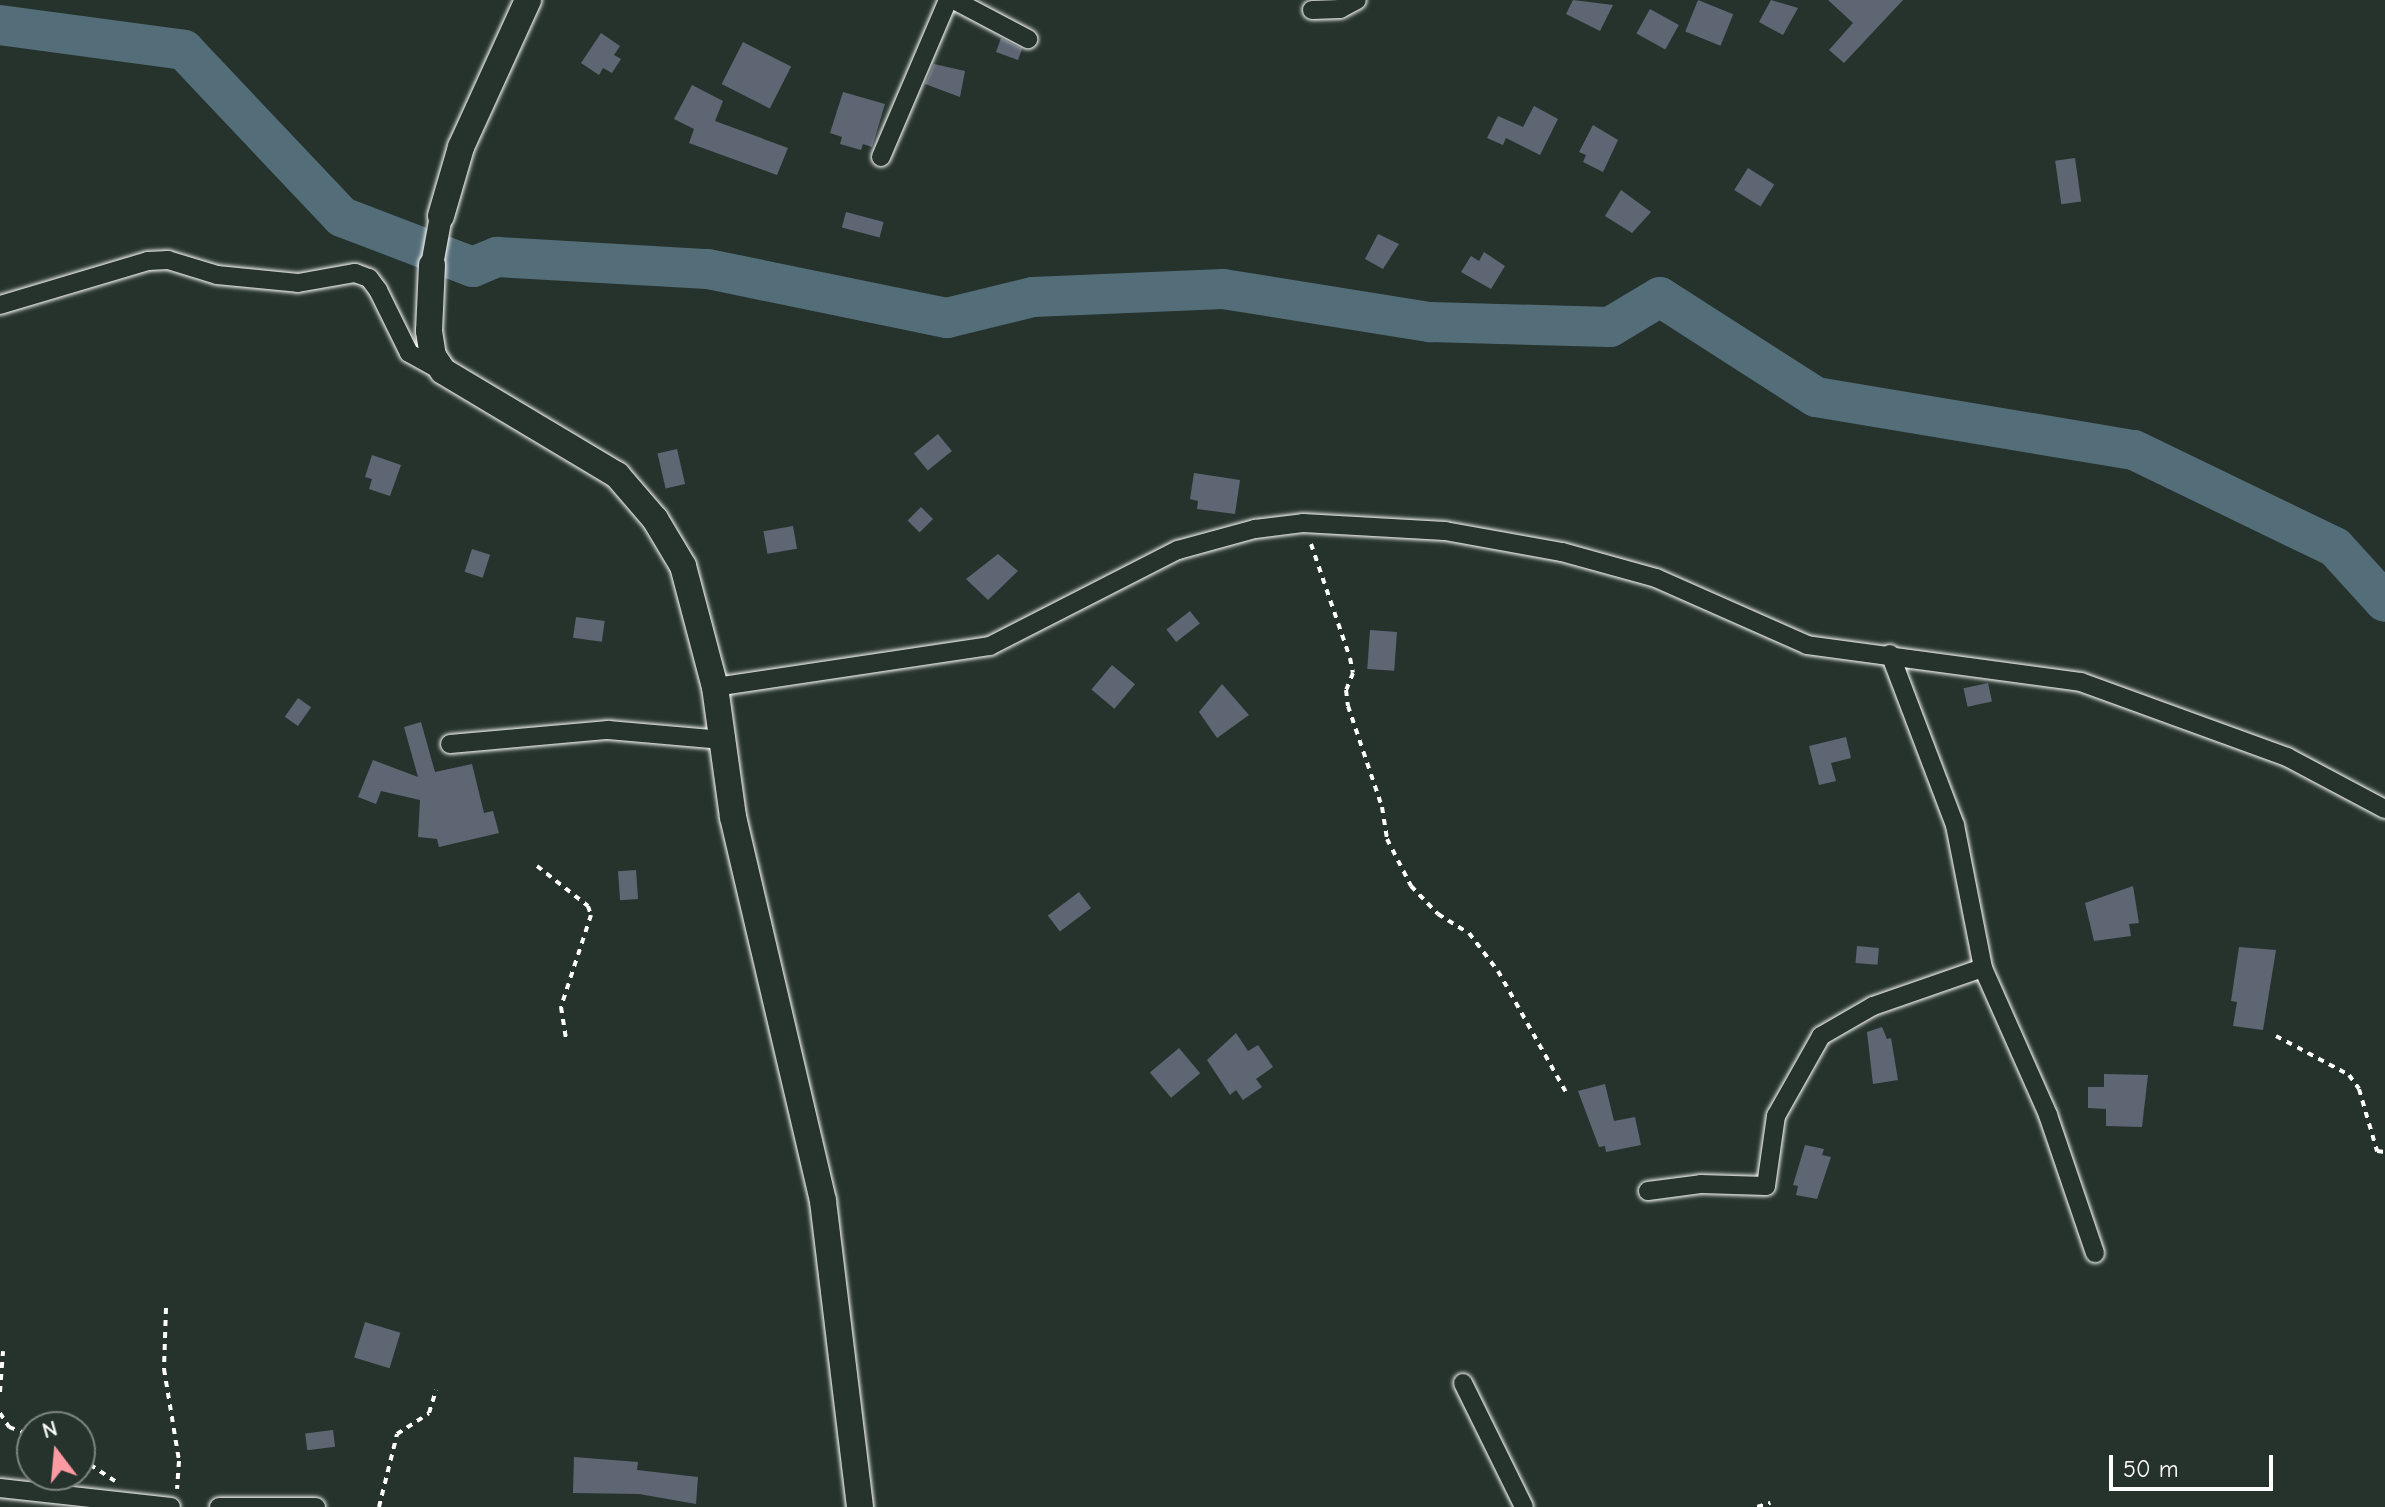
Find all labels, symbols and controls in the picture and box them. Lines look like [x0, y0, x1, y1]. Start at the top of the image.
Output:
north arrow [16, 1411, 96, 1491]
text: N [39, 1415, 60, 1444]
scale bar [2113, 1439, 2277, 1489]
text: 50 m [2123, 1455, 2179, 1483]

